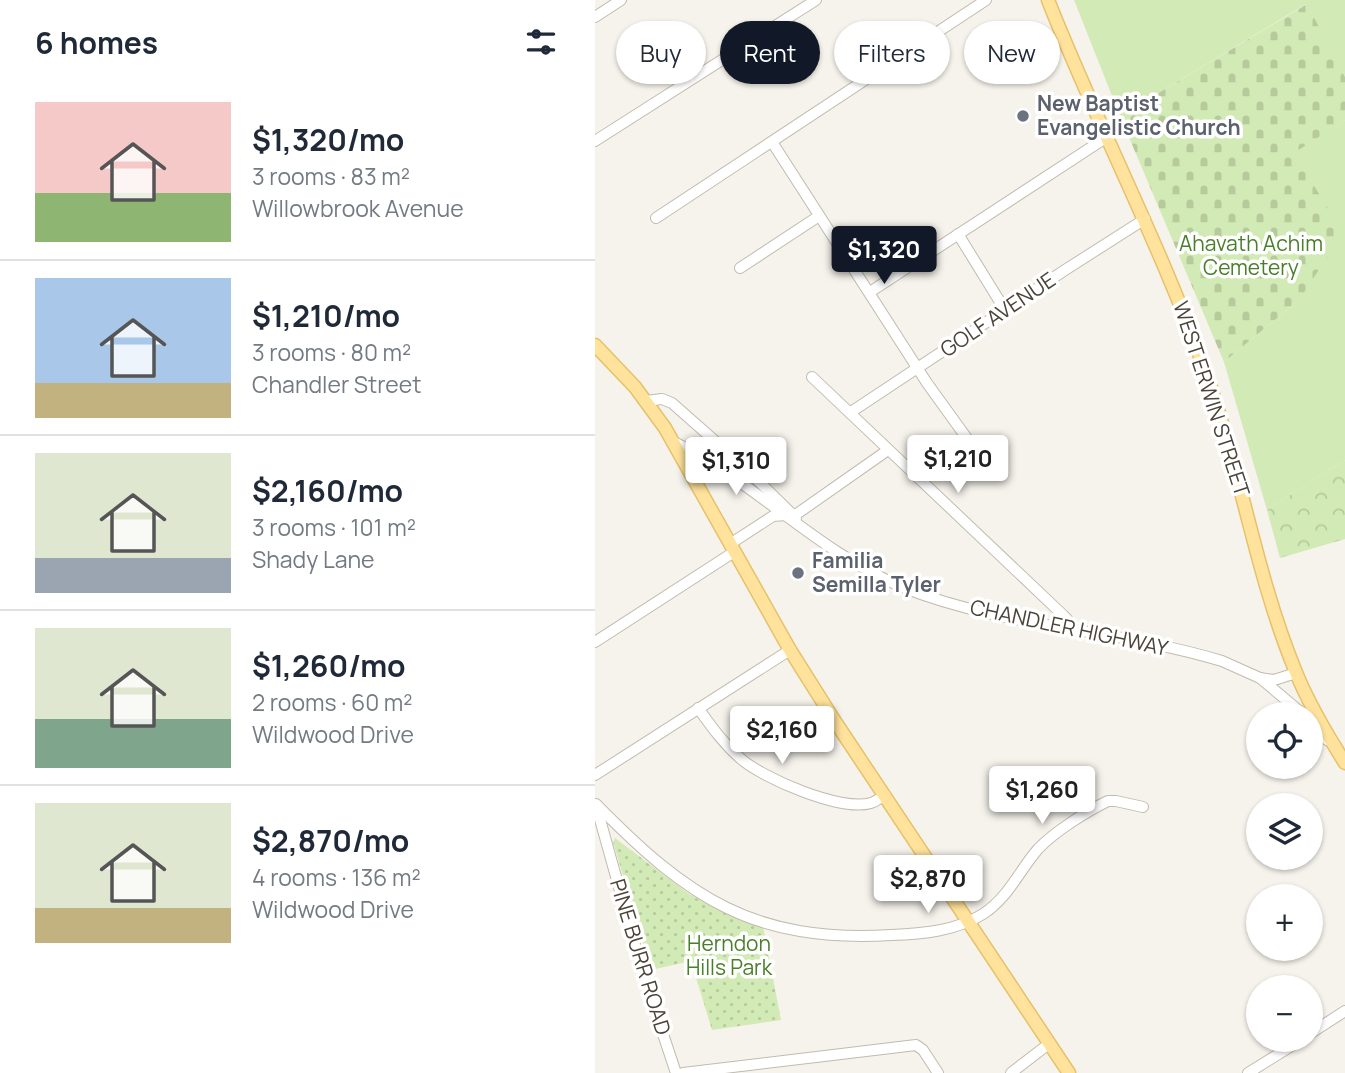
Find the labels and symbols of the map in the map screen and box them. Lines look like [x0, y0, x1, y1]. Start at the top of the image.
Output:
place label: New Baptist Evangelistic Church [1037, 89, 1241, 141]
marker: New Baptist Evangelistic Church [1015, 108, 1031, 124]
pin: $1,320 [827, 226, 941, 286]
park label: Ahavath Achim Cemetery [1179, 229, 1323, 281]
street label: GOLF AVENUE [934, 265, 1060, 363]
street label: WEST ERWIN STREET [1167, 298, 1257, 500]
pin: $1,210 [901, 435, 1015, 495]
pin: $1,310 [679, 438, 793, 497]
place label: Familia Semilla Tyler [812, 546, 941, 598]
marker: Familia Semilla Tyler [790, 565, 806, 581]
street label: CHANDLER HIGHWAY [968, 592, 1171, 662]
pin: $2,160 [725, 706, 839, 766]
pin: $1,260 [985, 766, 1099, 826]
pin: $2,870 [871, 856, 985, 915]
street label: PINE BURR ROAD [604, 875, 678, 1038]
park label: Herndon Hills Park [686, 929, 773, 981]

